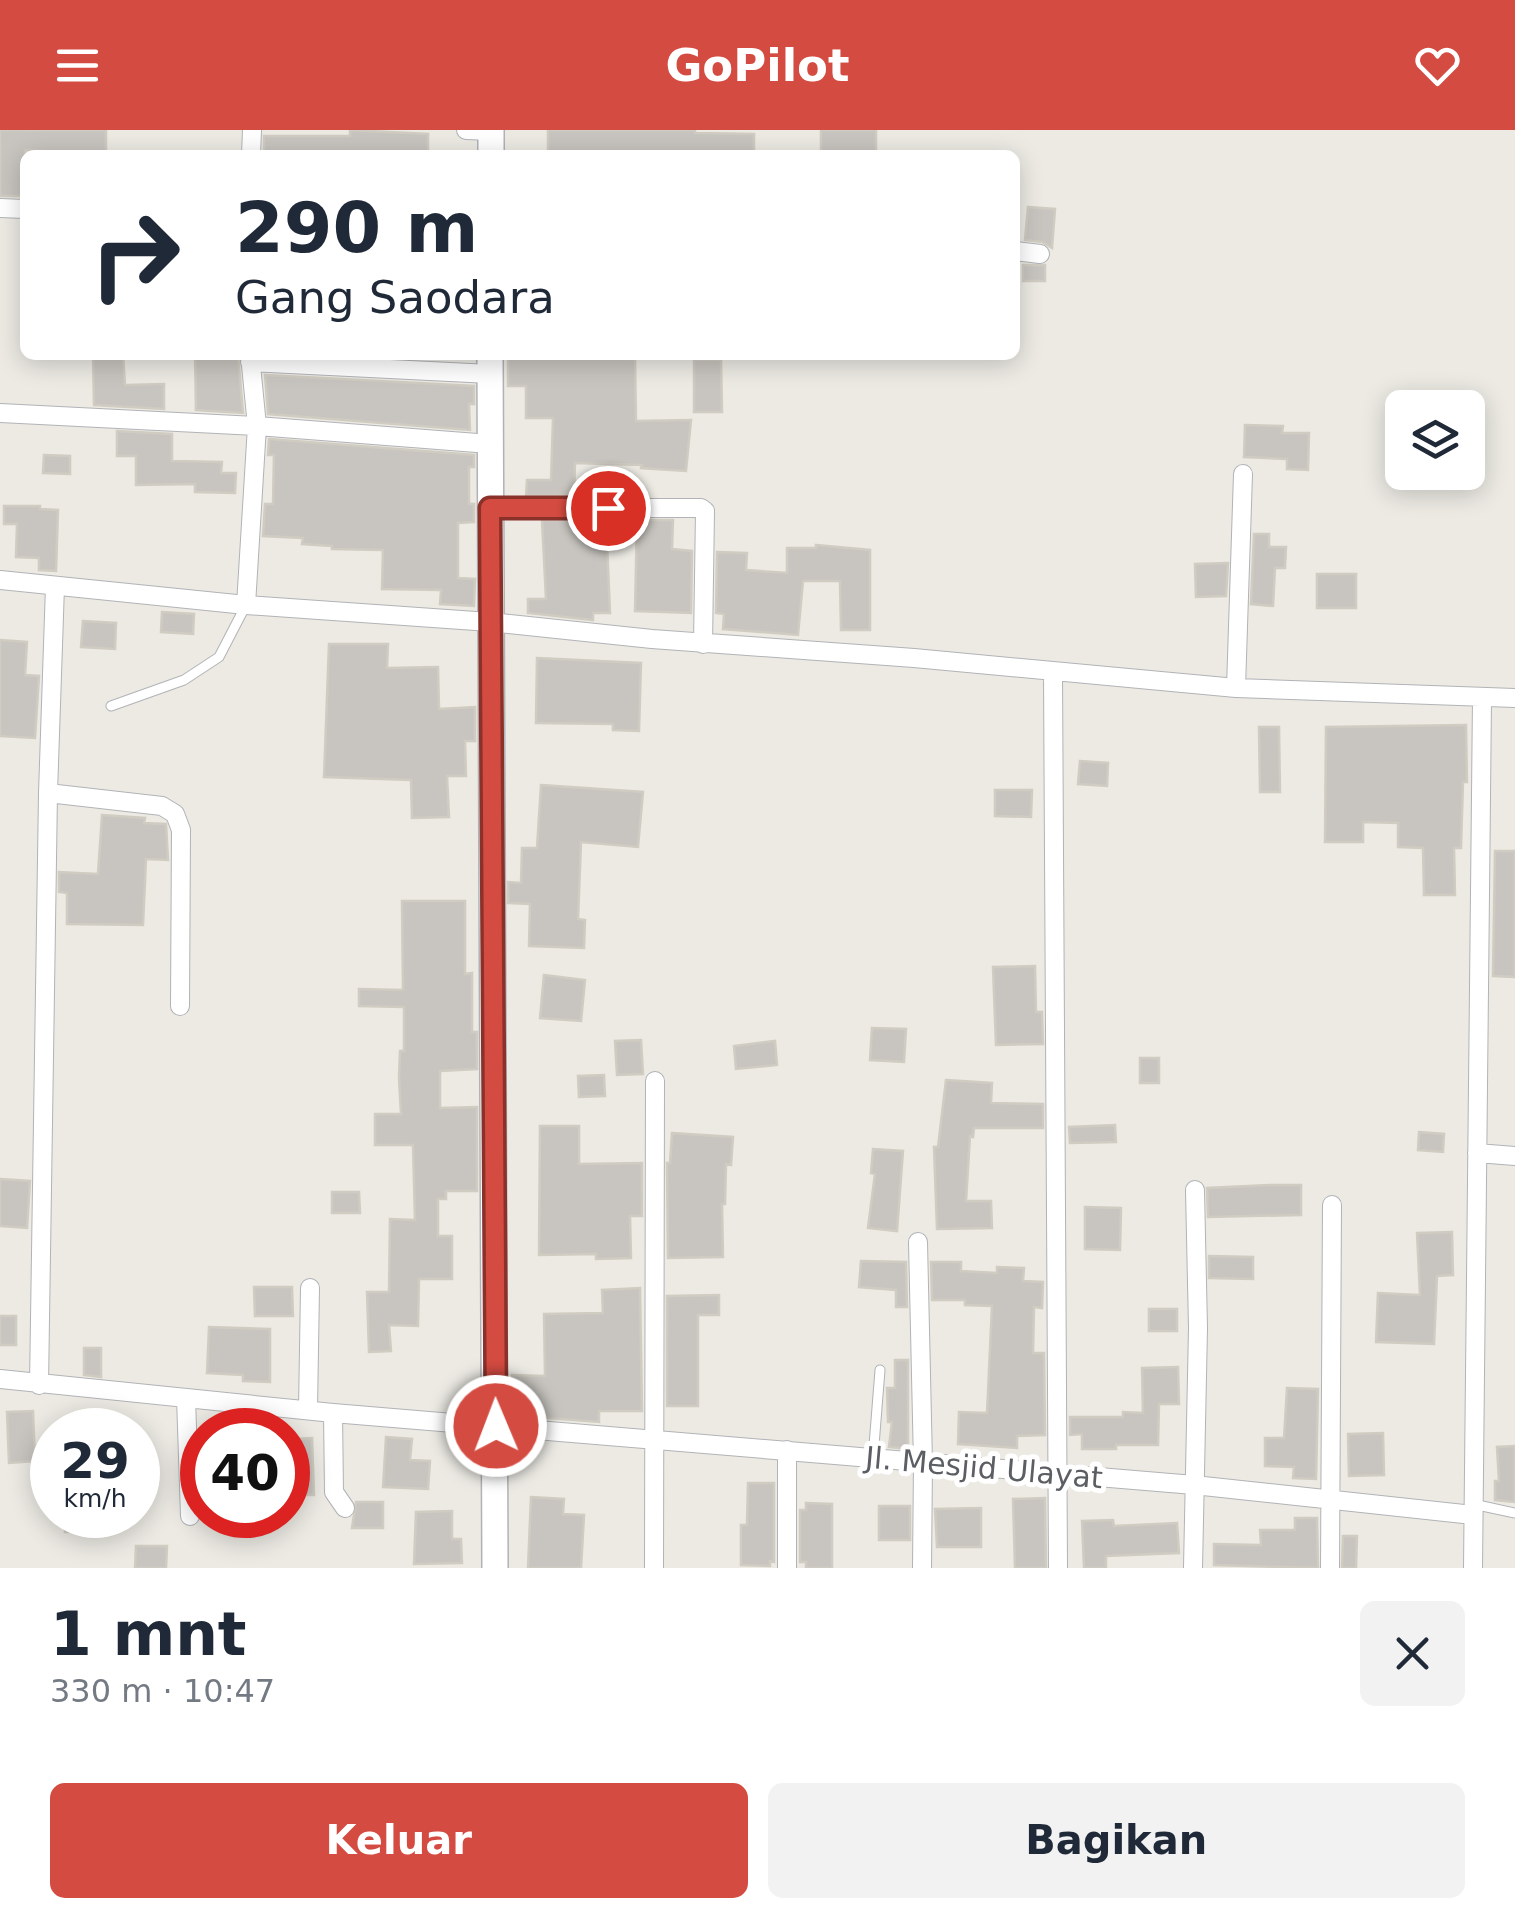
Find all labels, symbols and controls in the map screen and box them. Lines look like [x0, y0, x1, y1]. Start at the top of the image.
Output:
icon: menu [50, 38, 105, 93]
icon: heart [1410, 38, 1465, 93]
text: GoPilot [665, 39, 850, 92]
text: 290 m [235, 187, 478, 269]
icon: right [70, 190, 200, 320]
text: Gang Saodara [235, 271, 555, 324]
map controls [1385, 390, 1485, 490]
button: layers [1385, 390, 1485, 490]
pin [566, 466, 651, 551]
icon: arrive [581, 481, 636, 536]
position arrow [444, 1374, 548, 1478]
speed limit sign: 40 [180, 1408, 310, 1538]
text: 29 [60, 1432, 130, 1490]
street label: Jl. Mesjid Ulayat [862, 1440, 1104, 1495]
text: km/h [63, 1484, 127, 1513]
text: 1 mnt [50, 1599, 247, 1669]
button: close [1360, 1601, 1465, 1706]
text: 330 m · 10:47 [50, 1672, 275, 1710]
button: Keluar [50, 1783, 748, 1898]
button: Bagikan [768, 1783, 1465, 1898]

